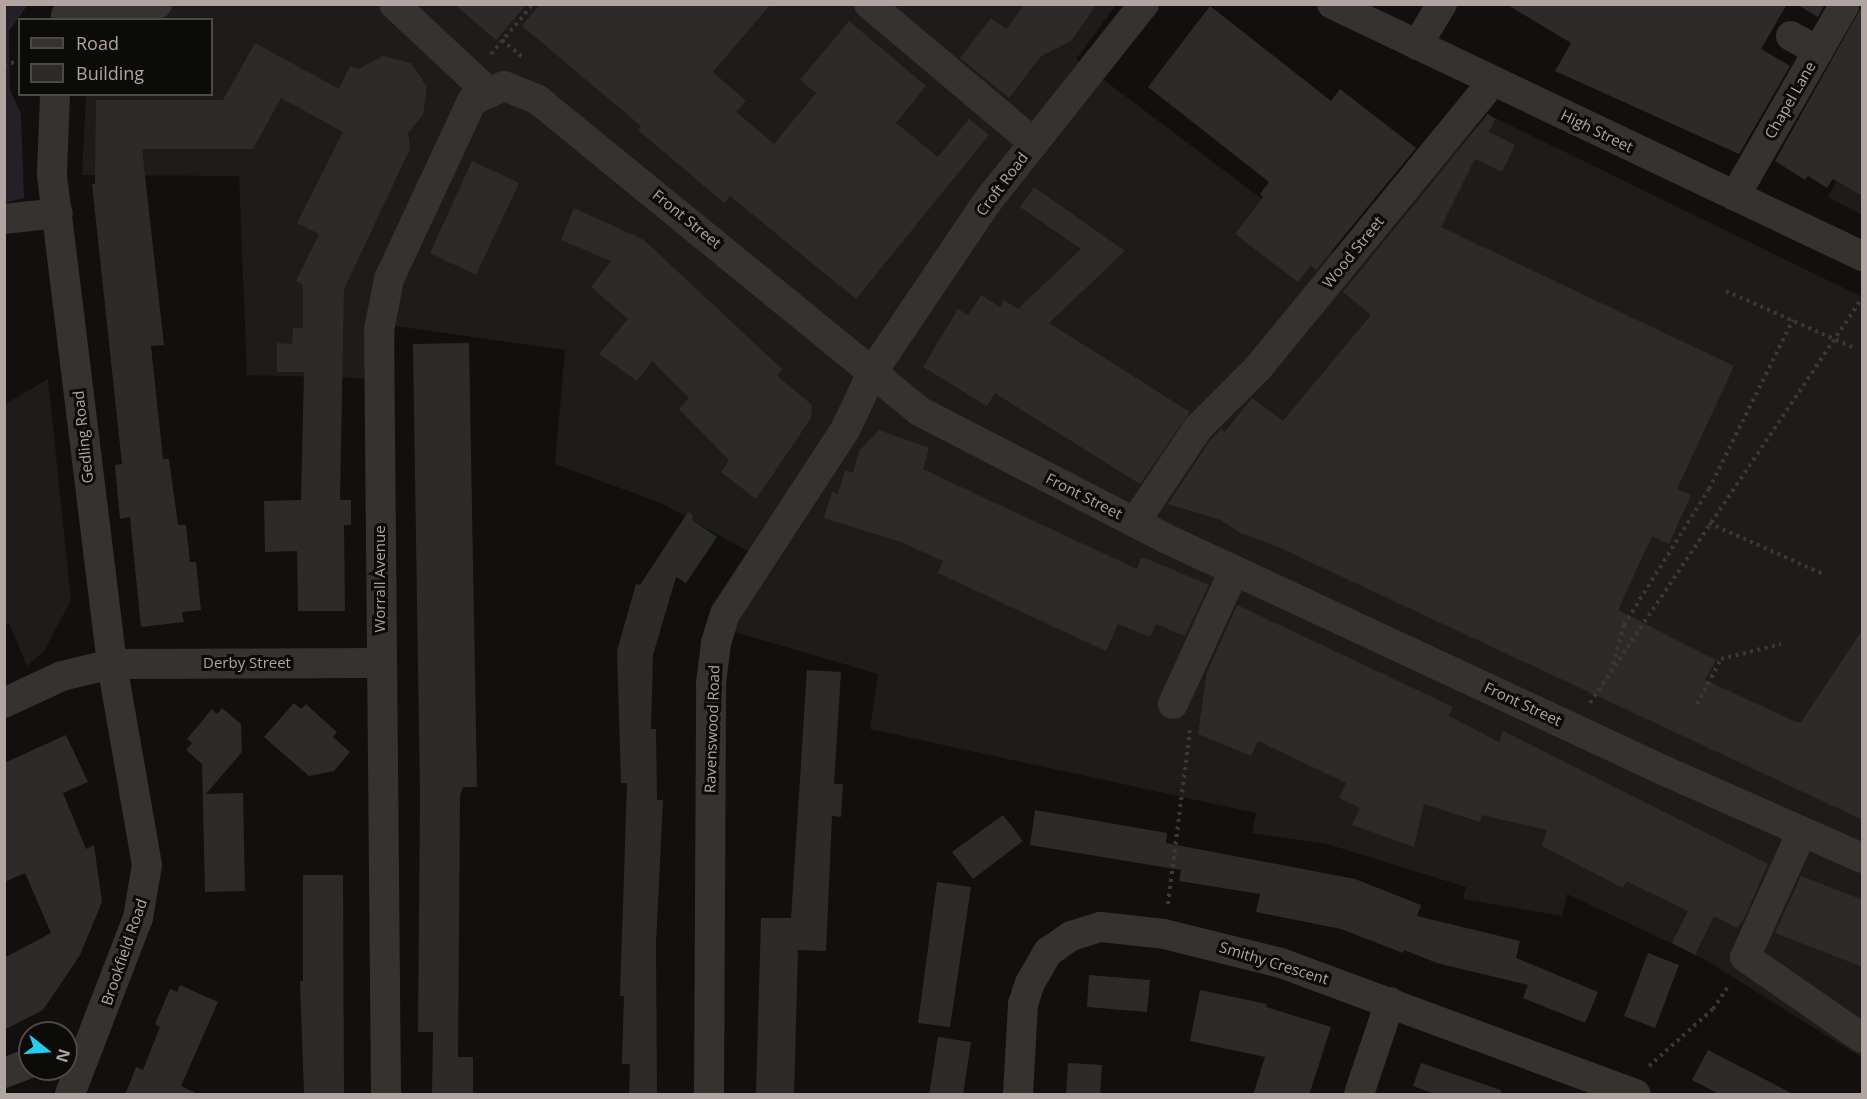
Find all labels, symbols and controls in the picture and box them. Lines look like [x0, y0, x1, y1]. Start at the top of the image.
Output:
legend [18, 18, 213, 96]
text: Road [76, 31, 119, 55]
street label: Chapel Lane [1761, 58, 1819, 142]
text: Building [76, 61, 144, 85]
street label: High Street [1558, 106, 1636, 156]
street label: Croft Road [972, 149, 1032, 219]
street label: Front Street [649, 186, 725, 252]
street label: Wood Street [1319, 213, 1387, 291]
street label: Gedling Road [69, 390, 97, 484]
street label: Front Street [1043, 469, 1125, 523]
street label: Worrall Avenue [371, 525, 389, 633]
street label: Derby Street [203, 654, 291, 672]
street label: Ravenswood Road [701, 665, 723, 793]
street label: Front Street [1481, 678, 1565, 730]
street label: Brookfield Road [97, 896, 151, 1008]
street label: Smithy Crescent [1217, 938, 1331, 988]
north arrow [18, 1021, 78, 1081]
text: N [51, 1046, 76, 1065]

